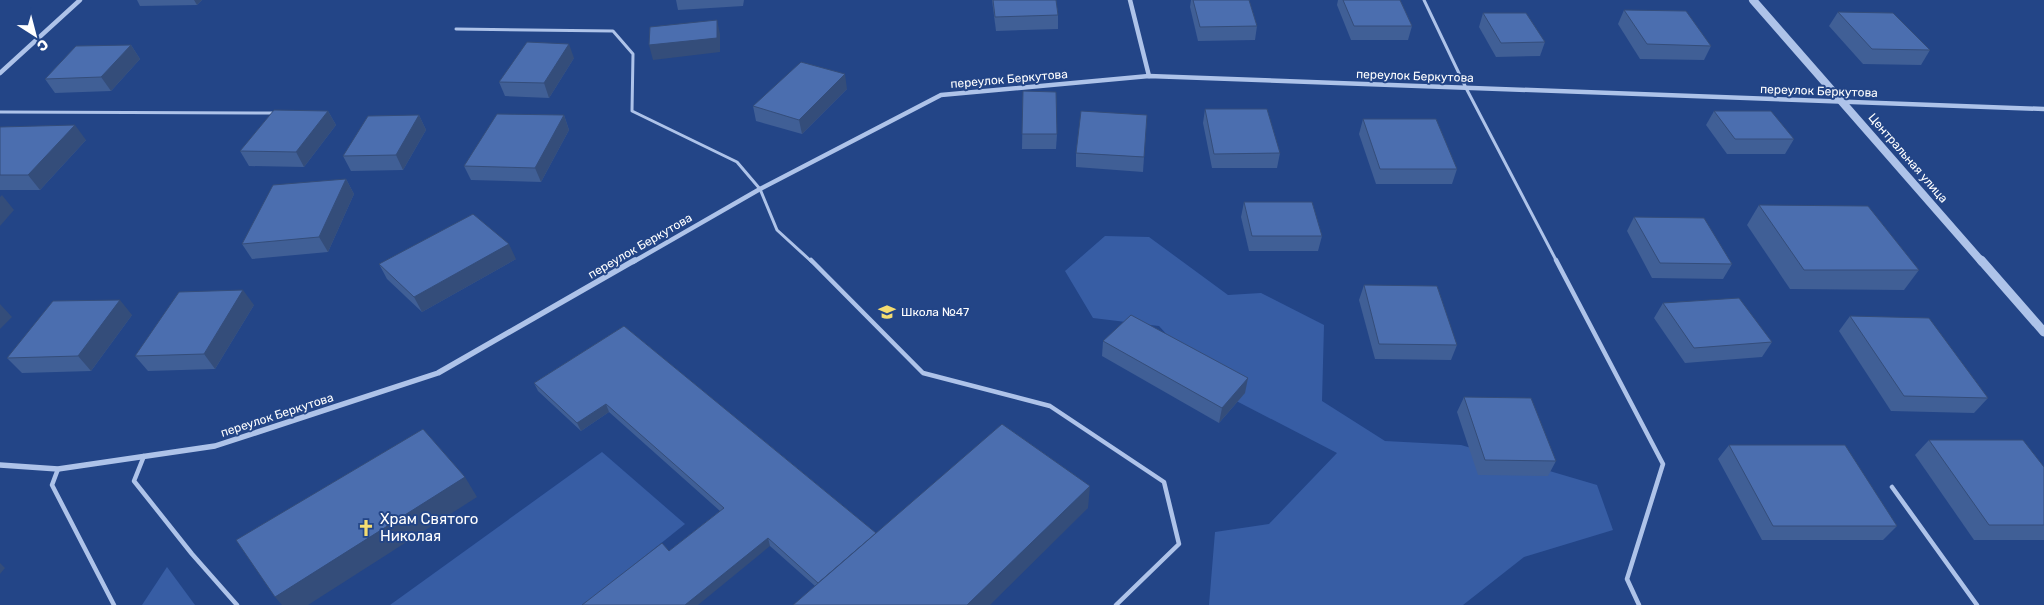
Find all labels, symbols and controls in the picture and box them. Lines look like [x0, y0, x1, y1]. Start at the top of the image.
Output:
north arrow [10, 10, 60, 60]
text: С [33, 35, 51, 55]
street label: переулок Беркутова [950, 67, 1068, 91]
street label: переулок Беркутова [1356, 67, 1474, 85]
street label: переулок Беркутова [1760, 82, 1878, 100]
street label: Центральная улица [1865, 111, 1951, 205]
street label: переулок Беркутова [585, 210, 695, 282]
school or university icon: Школа №47 [877, 302, 897, 322]
place label: Школа №47 [901, 305, 969, 319]
street label: переулок Беркутова [219, 390, 335, 440]
place label: Храм Святого Николая [380, 510, 478, 545]
church icon: Храм Святого Николая [356, 518, 376, 538]

